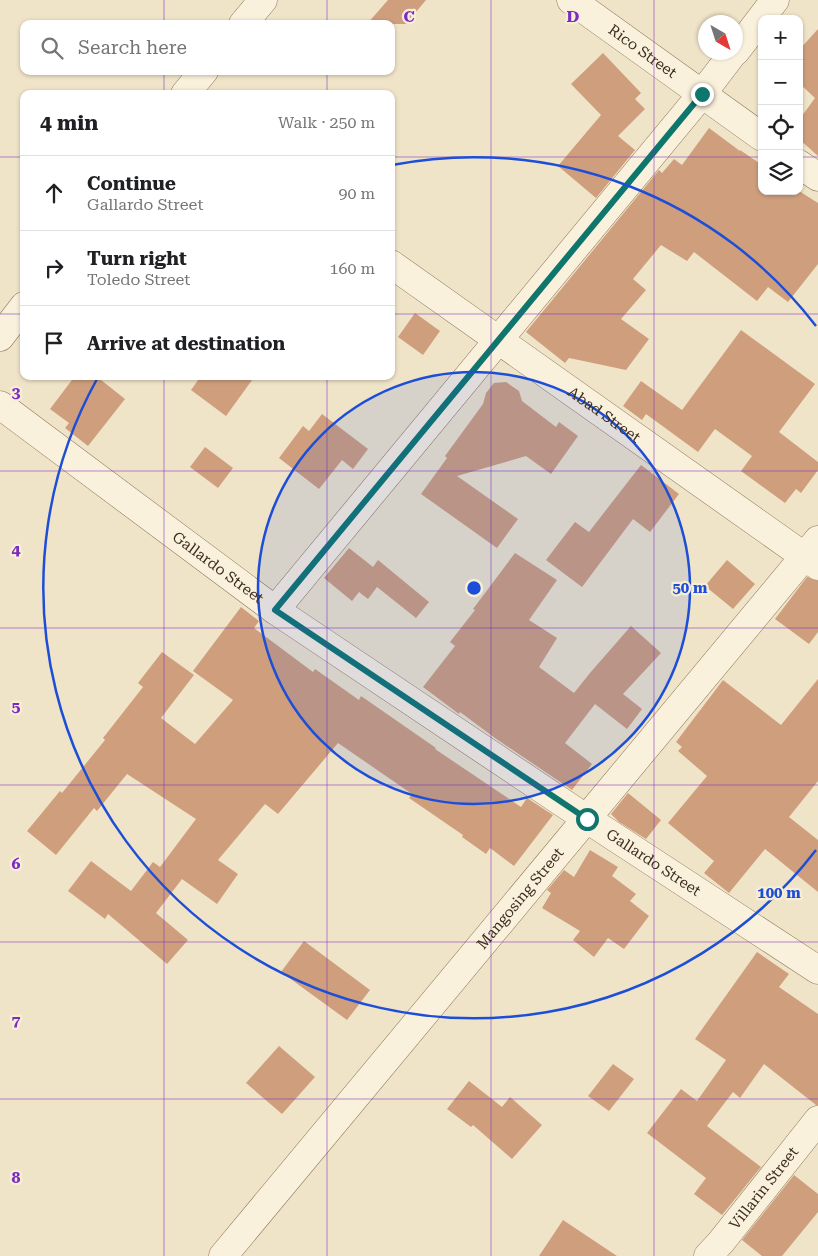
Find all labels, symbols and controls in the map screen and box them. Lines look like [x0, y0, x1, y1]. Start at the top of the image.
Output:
text: C [403, 7, 415, 26]
text: D [567, 7, 580, 26]
north arrow [698, 15, 743, 60]
map controls [758, 15, 803, 195]
button: + [758, 15, 803, 60]
search box [20, 20, 395, 75]
street label: Rico Street [605, 21, 680, 82]
icon: search [38, 34, 66, 62]
text: Search here [78, 36, 187, 59]
button: − [758, 60, 803, 105]
route end [691, 83, 714, 106]
button: locate [758, 105, 803, 150]
text: 4 min [40, 111, 98, 135]
text: Walk · 250 m [278, 113, 375, 132]
button: layers [758, 150, 803, 195]
text: Continue [87, 172, 176, 195]
icon: ahead [40, 179, 68, 207]
text: 90 m [338, 184, 375, 203]
text: Gallardo Street [87, 195, 203, 214]
text: Turn right [87, 247, 187, 270]
icon: right [40, 254, 68, 282]
text: 160 m [329, 259, 375, 278]
text: Toledo Street [87, 270, 190, 289]
icon: arrive [40, 329, 68, 357]
text: Arrive at destination [87, 332, 285, 355]
text: 3 [12, 383, 21, 402]
street label: Abad Street [564, 383, 644, 447]
street label: Gallardo Street [169, 528, 268, 608]
text: 4 [12, 540, 21, 559]
centre of rings [465, 579, 483, 597]
text: 50 m [672, 579, 708, 597]
text: 5 [12, 697, 21, 716]
route start [576, 808, 599, 831]
street label: Gallardo Street [603, 825, 704, 900]
street label: Mangosing Street [473, 844, 568, 953]
text: 6 [12, 854, 21, 873]
text: 100 m [757, 884, 801, 902]
text: 7 [12, 1011, 21, 1030]
street label: Villarin Street [726, 1143, 802, 1233]
text: 8 [12, 1168, 21, 1187]

